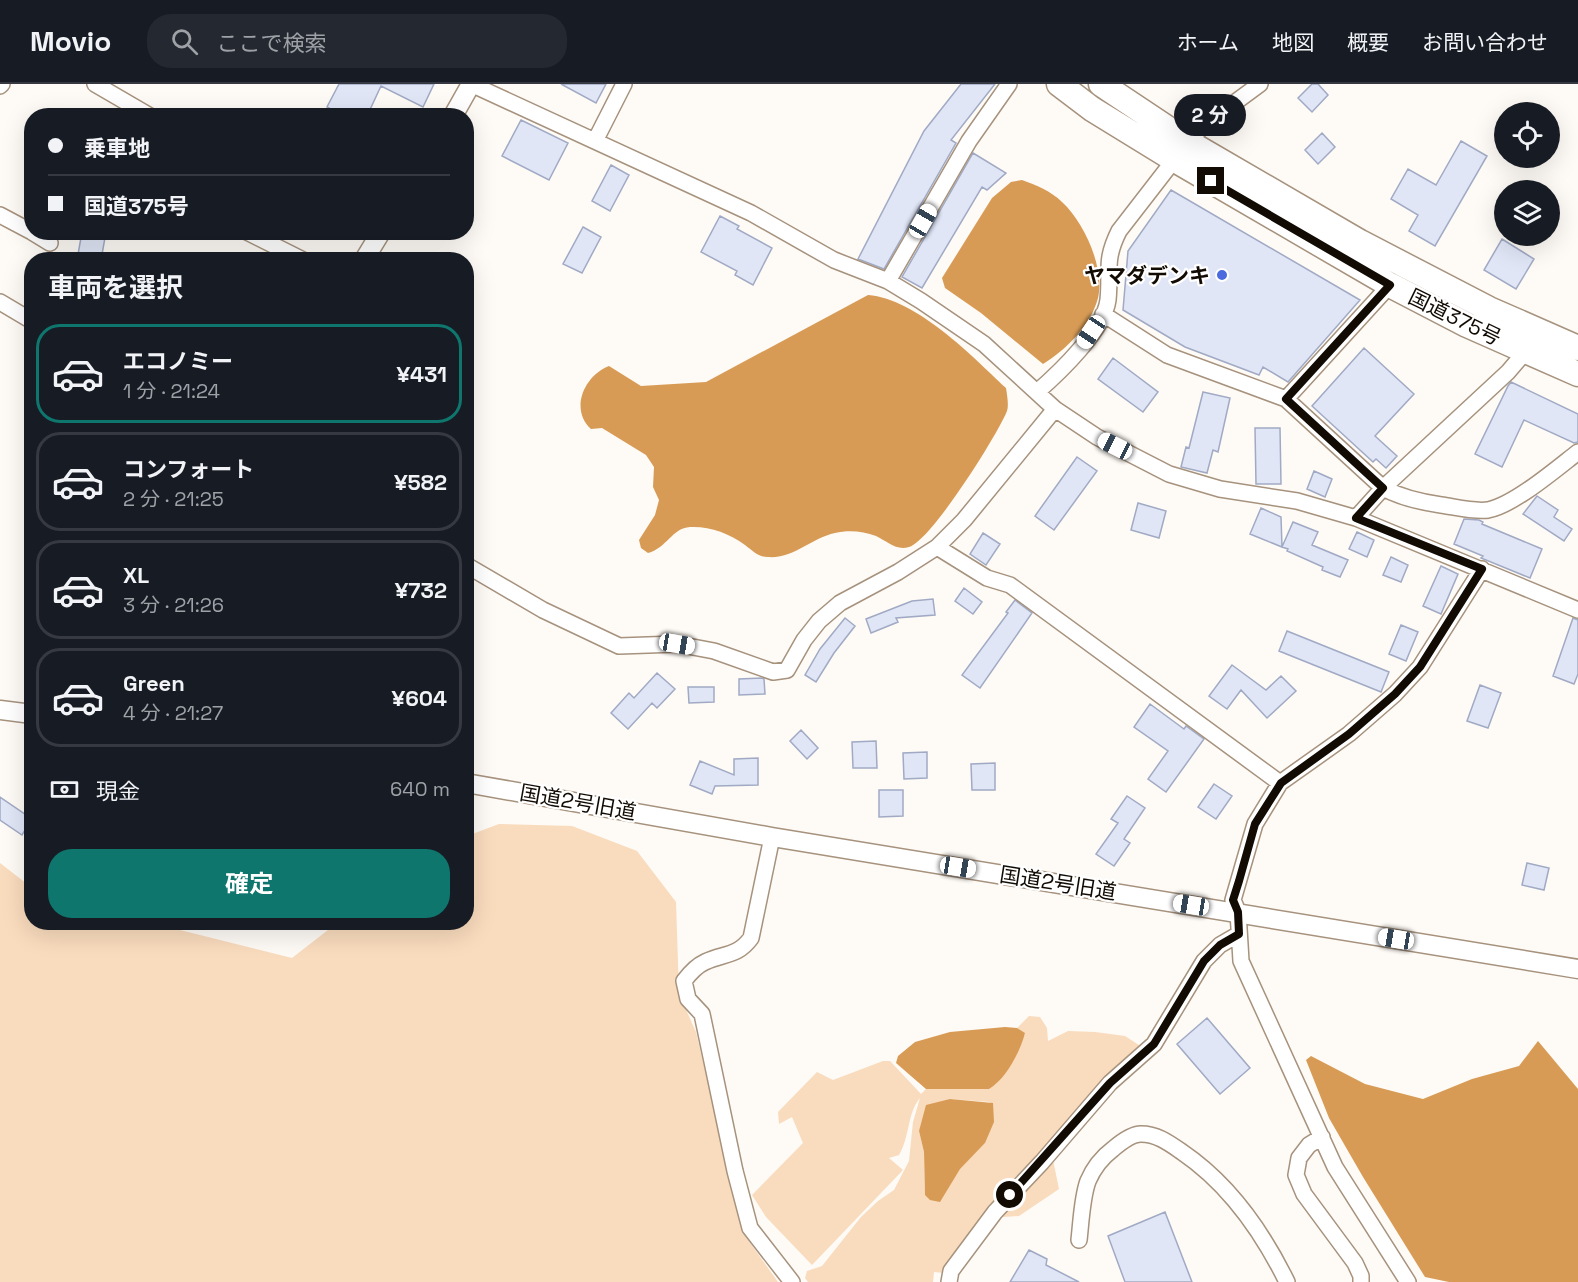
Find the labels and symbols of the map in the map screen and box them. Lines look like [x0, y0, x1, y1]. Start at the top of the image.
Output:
callout: 2 分 [1175, 94, 1247, 136]
route end [1197, 167, 1224, 194]
car [906, 201, 940, 241]
place label: ヤマダデンキ [1084, 262, 1210, 289]
marker: ヤマダデンキ [1215, 268, 1229, 282]
street label: 国道375号 [1404, 283, 1506, 351]
car [1073, 312, 1109, 352]
car [1095, 430, 1135, 462]
car [658, 632, 696, 656]
street label: 国道2号旧道 [518, 778, 638, 826]
car [939, 855, 977, 879]
street label: 国道2号旧道 [998, 860, 1118, 906]
car [1172, 893, 1210, 917]
car [1377, 927, 1415, 951]
route start [996, 1181, 1023, 1208]

